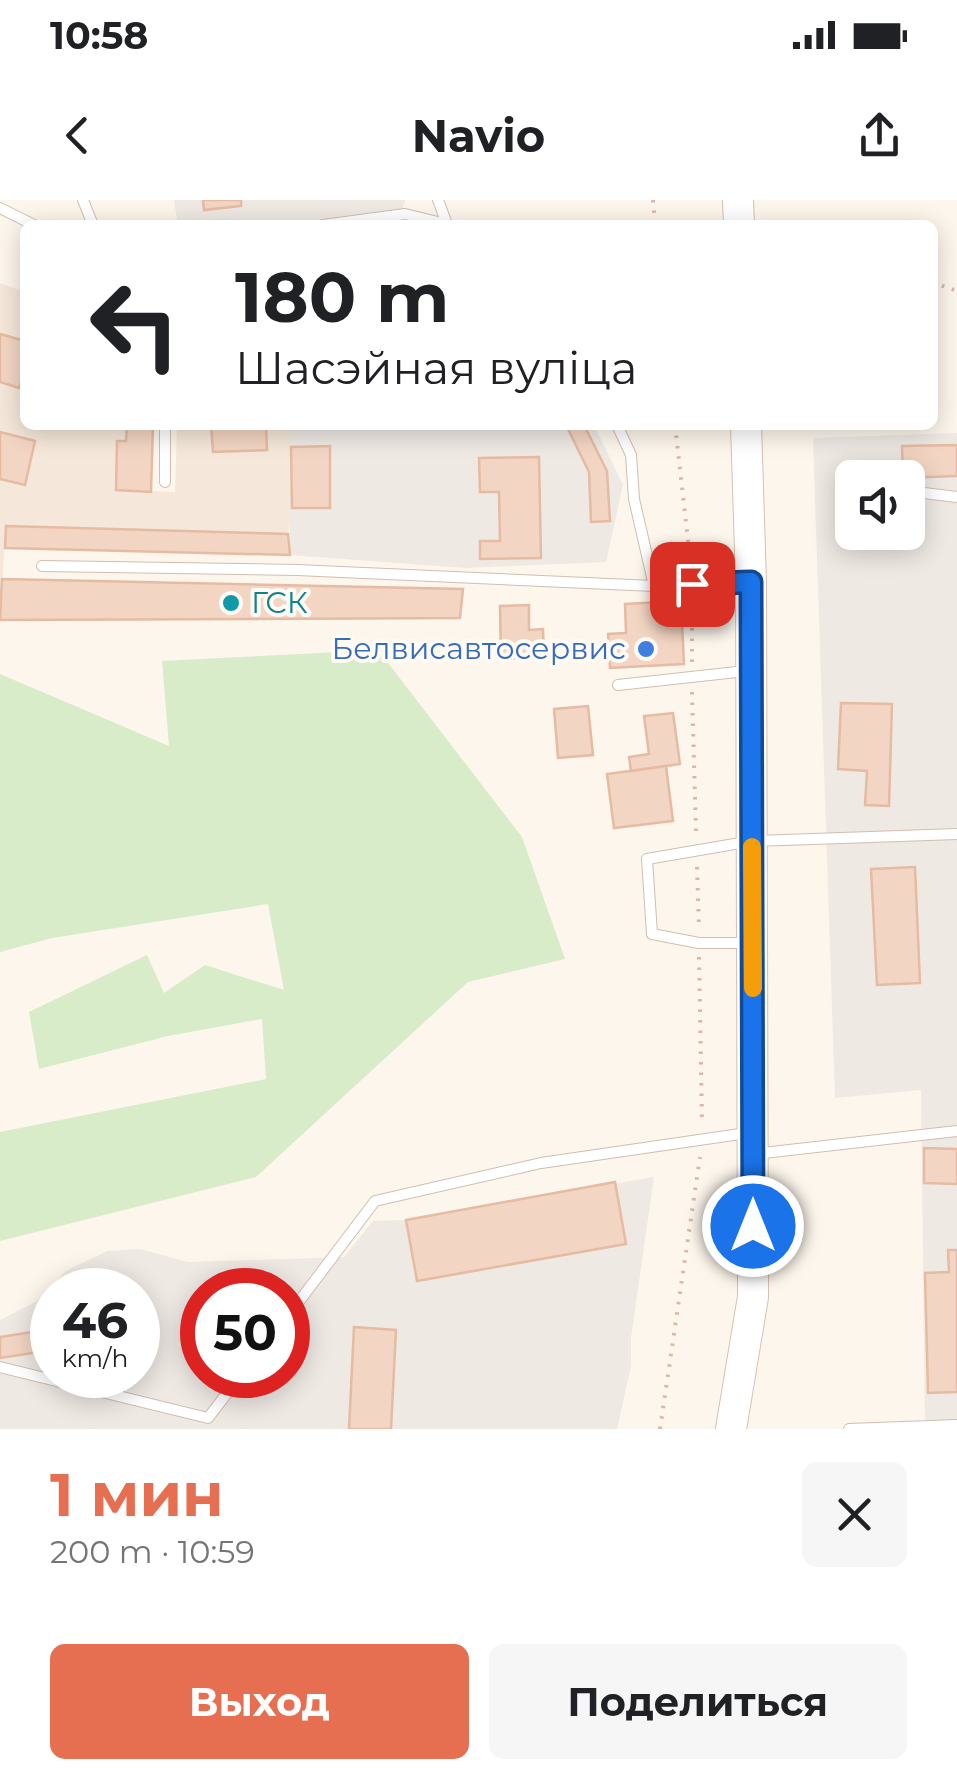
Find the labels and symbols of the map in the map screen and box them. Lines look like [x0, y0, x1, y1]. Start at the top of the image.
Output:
pin [650, 542, 735, 627]
place label: ГСК [251, 584, 308, 621]
marker: ГСК [220, 592, 242, 614]
place label: Белвисавтосервис [331, 630, 626, 667]
marker: Белвисавтосервис [635, 638, 657, 660]
position arrow [701, 1174, 805, 1278]
speed limit sign: 50 [180, 1268, 310, 1398]

